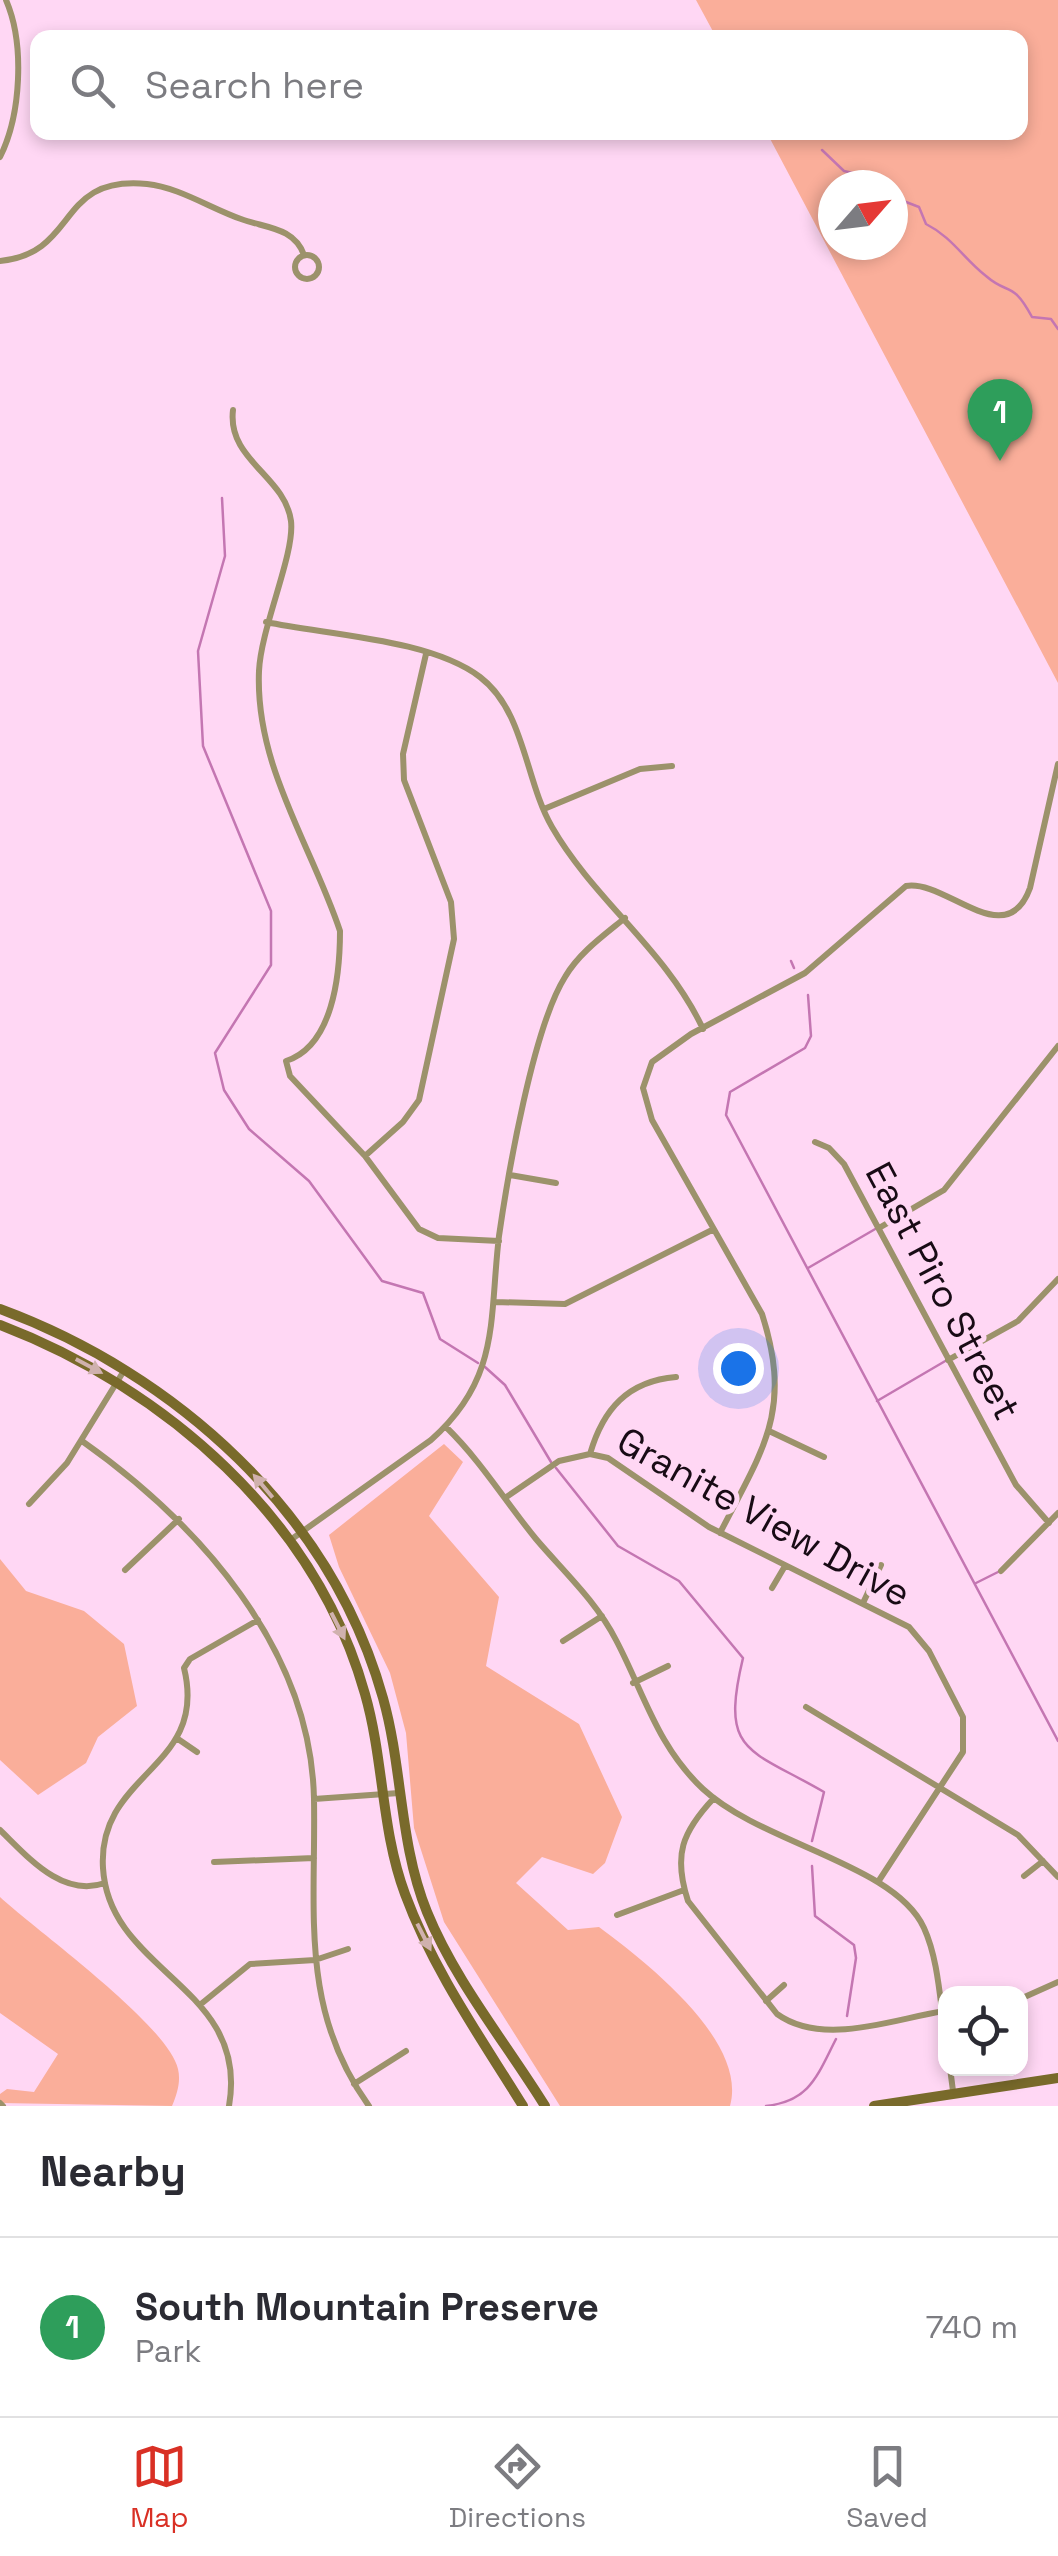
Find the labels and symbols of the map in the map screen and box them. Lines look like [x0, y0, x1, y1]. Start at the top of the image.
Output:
north arrow [818, 170, 908, 260]
pin: 1 [968, 378, 1032, 461]
street label: East Piro Street [855, 1154, 1031, 1428]
your location [713, 1343, 764, 1394]
one-way arrow [74, 1357, 103, 1374]
street label: Granite View Drive [609, 1417, 919, 1617]
one-way arrow [253, 1473, 274, 1498]
one-way arrow [329, 1612, 346, 1641]
one-way arrow [415, 1923, 432, 1952]

